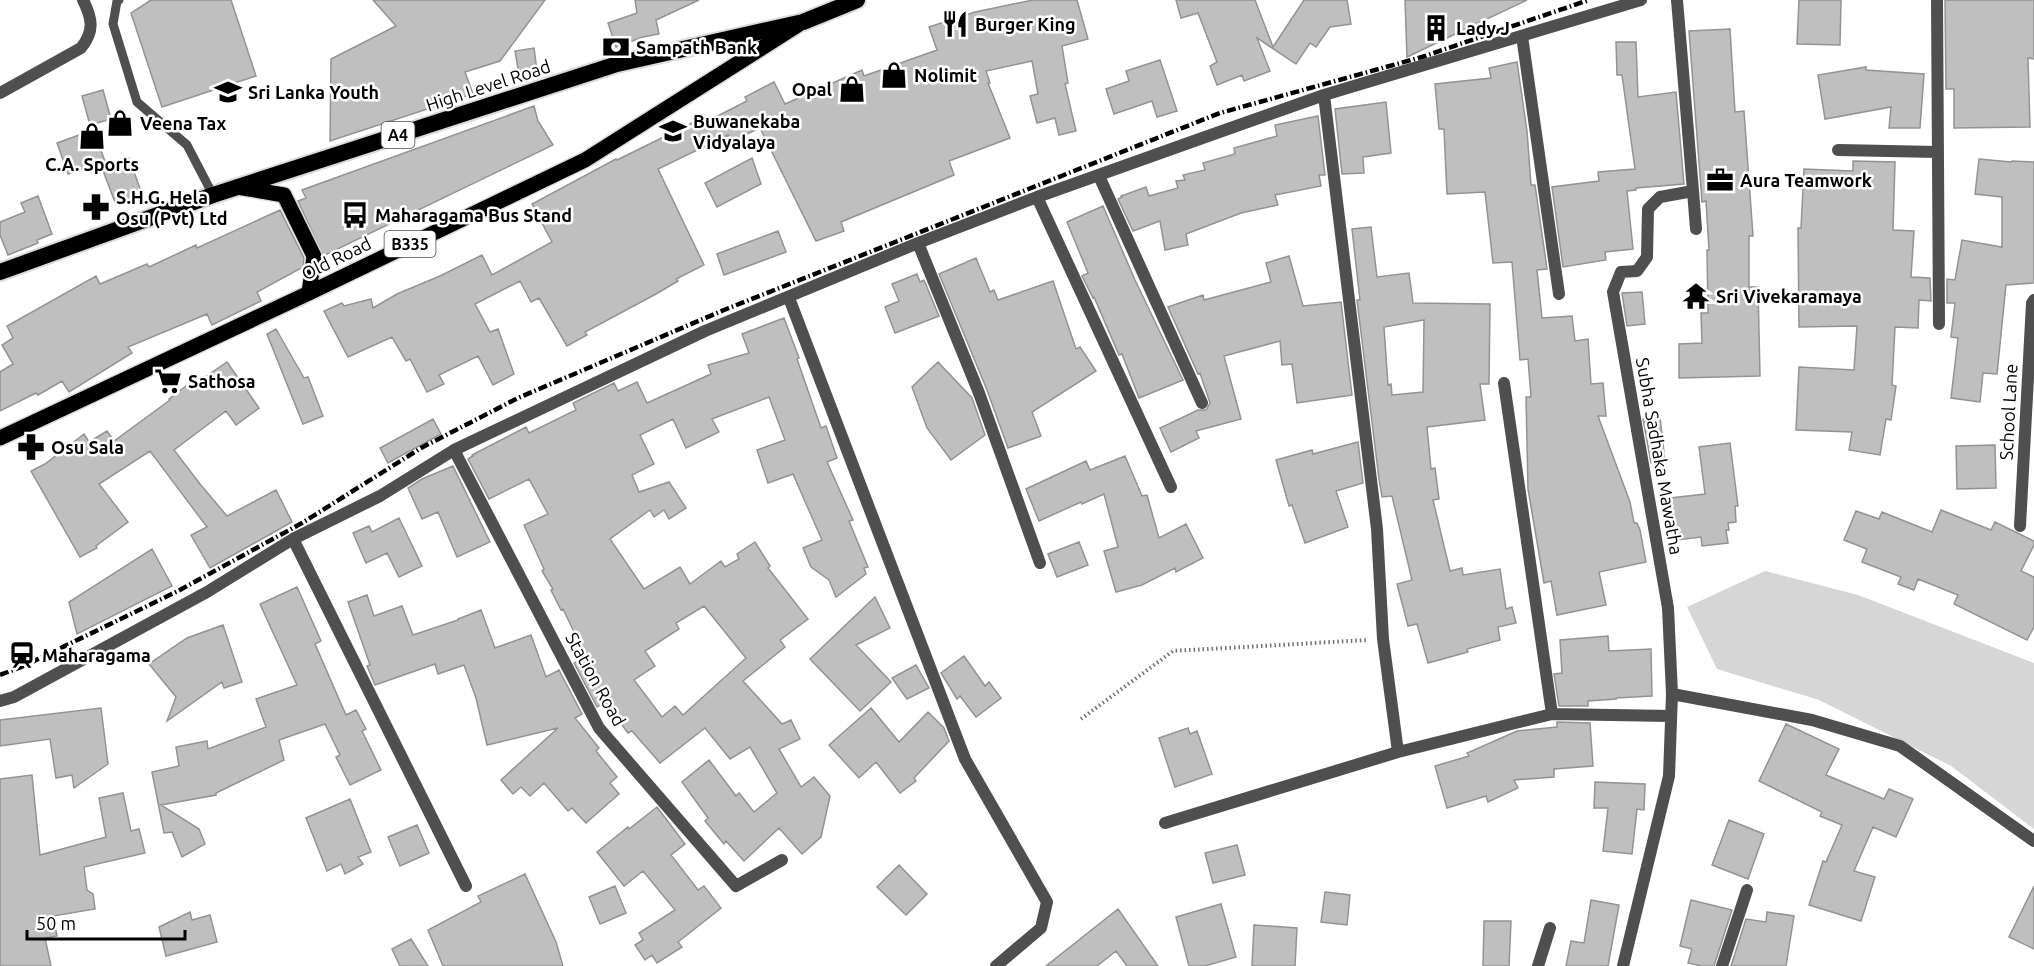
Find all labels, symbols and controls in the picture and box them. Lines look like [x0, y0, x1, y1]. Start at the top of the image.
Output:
restaurant icon: Burger King [940, 9, 970, 39]
building icon: Lady J [1421, 13, 1451, 43]
place label: Burger King [975, 14, 1076, 34]
place label: Lady J [1456, 18, 1510, 38]
bank icon: Sampath Bank [601, 32, 631, 62]
place label: Sampath Bank [636, 37, 757, 57]
street label: High Level Road [423, 55, 553, 115]
shop icon: Nolimit [879, 60, 909, 90]
place label: Nolimit [914, 65, 977, 85]
shop icon: Opal [837, 74, 867, 104]
school or university icon: Sri Lanka Youth [213, 77, 243, 107]
place label: Opal [792, 79, 833, 99]
place label: Sri Lanka Youth [248, 82, 379, 102]
shop icon: Veena Tax [105, 108, 135, 138]
place label: Buwanekaba Vidyalaya [693, 111, 800, 152]
place label: Veena Tax [140, 113, 226, 133]
school or university icon: Buwanekaba Vidyalaya [658, 116, 688, 146]
shop icon: C.A. Sports [77, 121, 107, 151]
road number: A4 [382, 122, 414, 148]
place label: C.A. Sports [45, 154, 139, 174]
office icon: Aura Teamwork [1705, 165, 1735, 195]
place label: Aura Teamwork [1740, 170, 1872, 190]
place label: S.H.G. Hela Osu (Pvt) Ltd [116, 187, 227, 229]
pharmacy icon: S.H.G. Hela Osu (Pvt) Ltd [81, 192, 111, 222]
bus stop icon: Maharagama Bus Stand [340, 200, 370, 230]
place label: Maharagama Bus Stand [375, 205, 572, 225]
road number: B335 [384, 231, 436, 257]
street label: Old Road [298, 233, 374, 283]
temple icon: Sri Vivekaramaya [1681, 281, 1711, 311]
place label: Sri Vivekaramaya [1716, 286, 1862, 306]
street label: Subha Sadhaka Mawatha [1633, 356, 1687, 556]
street label: School Lane [1995, 363, 2021, 461]
supermarket icon: Sathosa [153, 366, 183, 396]
place label: Sathosa [188, 371, 256, 391]
pharmacy icon: Osu Sala [16, 432, 46, 462]
place label: Osu Sala [51, 437, 124, 457]
street label: Station Road [562, 629, 630, 729]
station icon: Maharagama [7, 640, 37, 670]
place label: Maharagama [42, 645, 151, 665]
scale bar [27, 903, 184, 941]
text: 50 m [36, 913, 76, 933]

